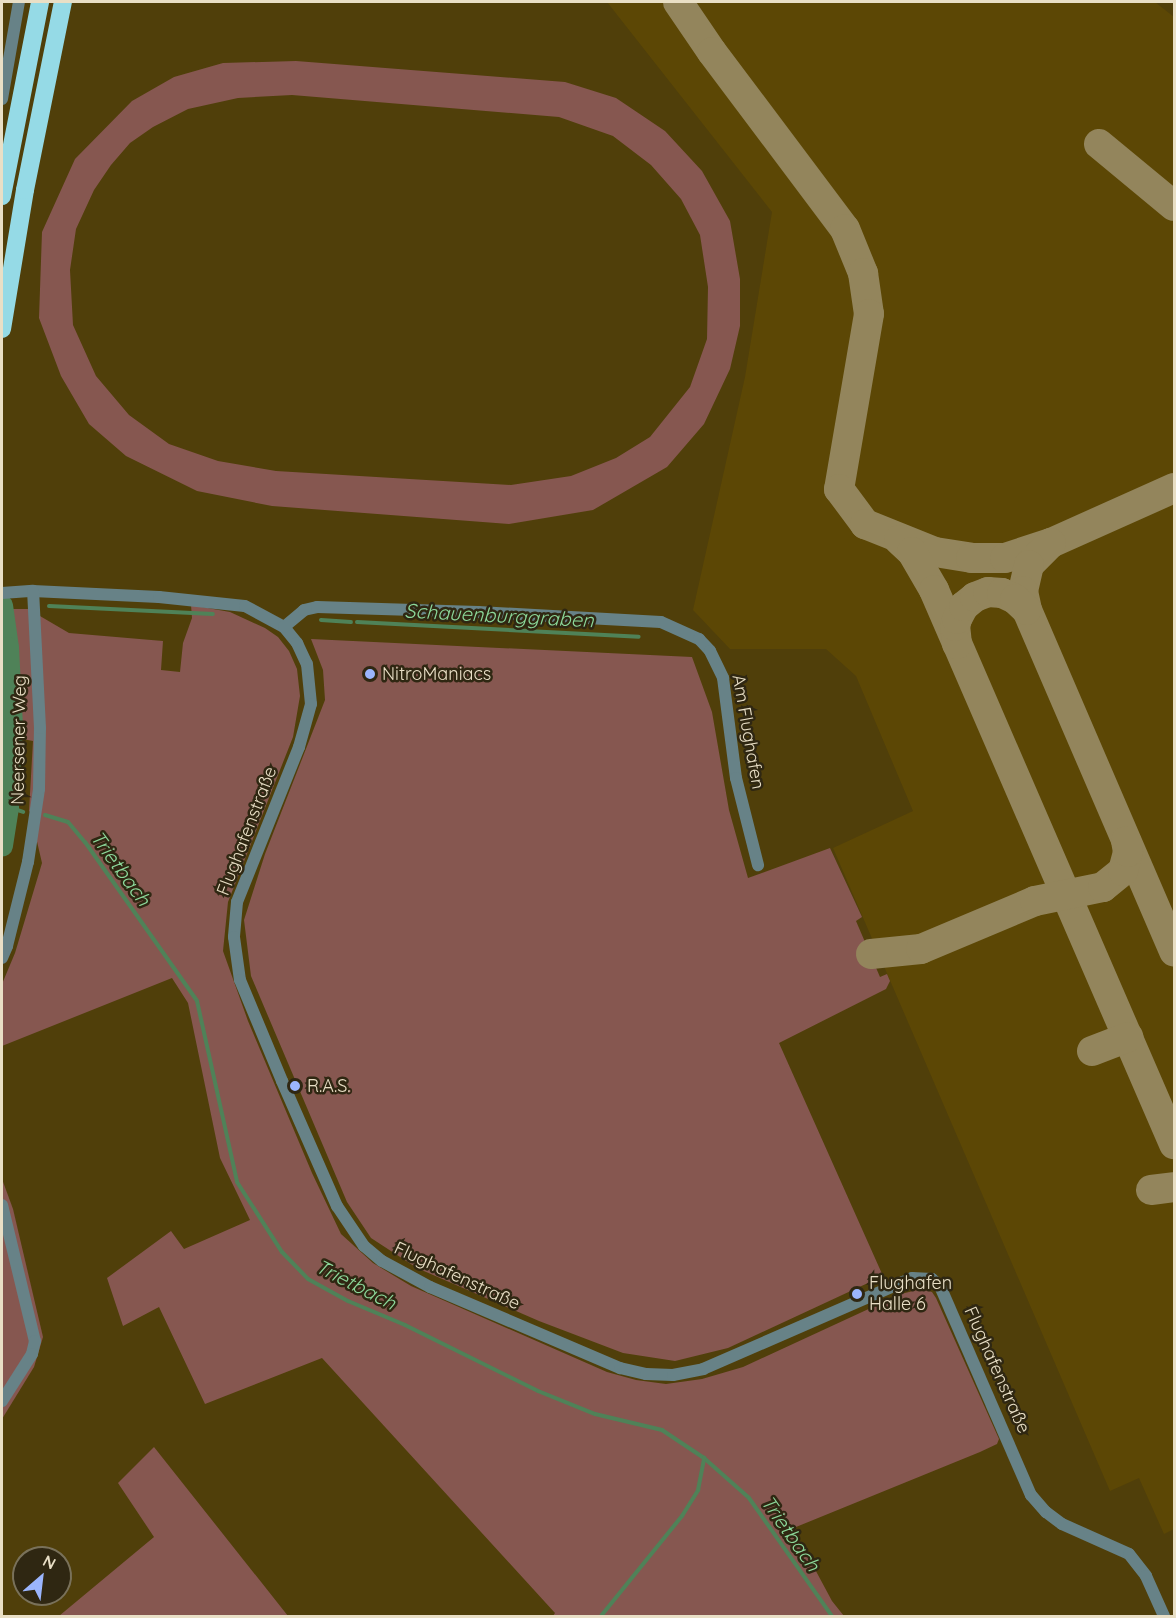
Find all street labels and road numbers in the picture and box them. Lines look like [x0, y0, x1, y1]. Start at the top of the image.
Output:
street label: Am Flughafen [727, 673, 769, 791]
street label: Neersener Weg [7, 675, 31, 805]
street label: Flughafenstraße [212, 764, 282, 898]
street label: Flughafenstraße [391, 1237, 523, 1315]
street label: Flughafenstraße [959, 1303, 1035, 1437]

